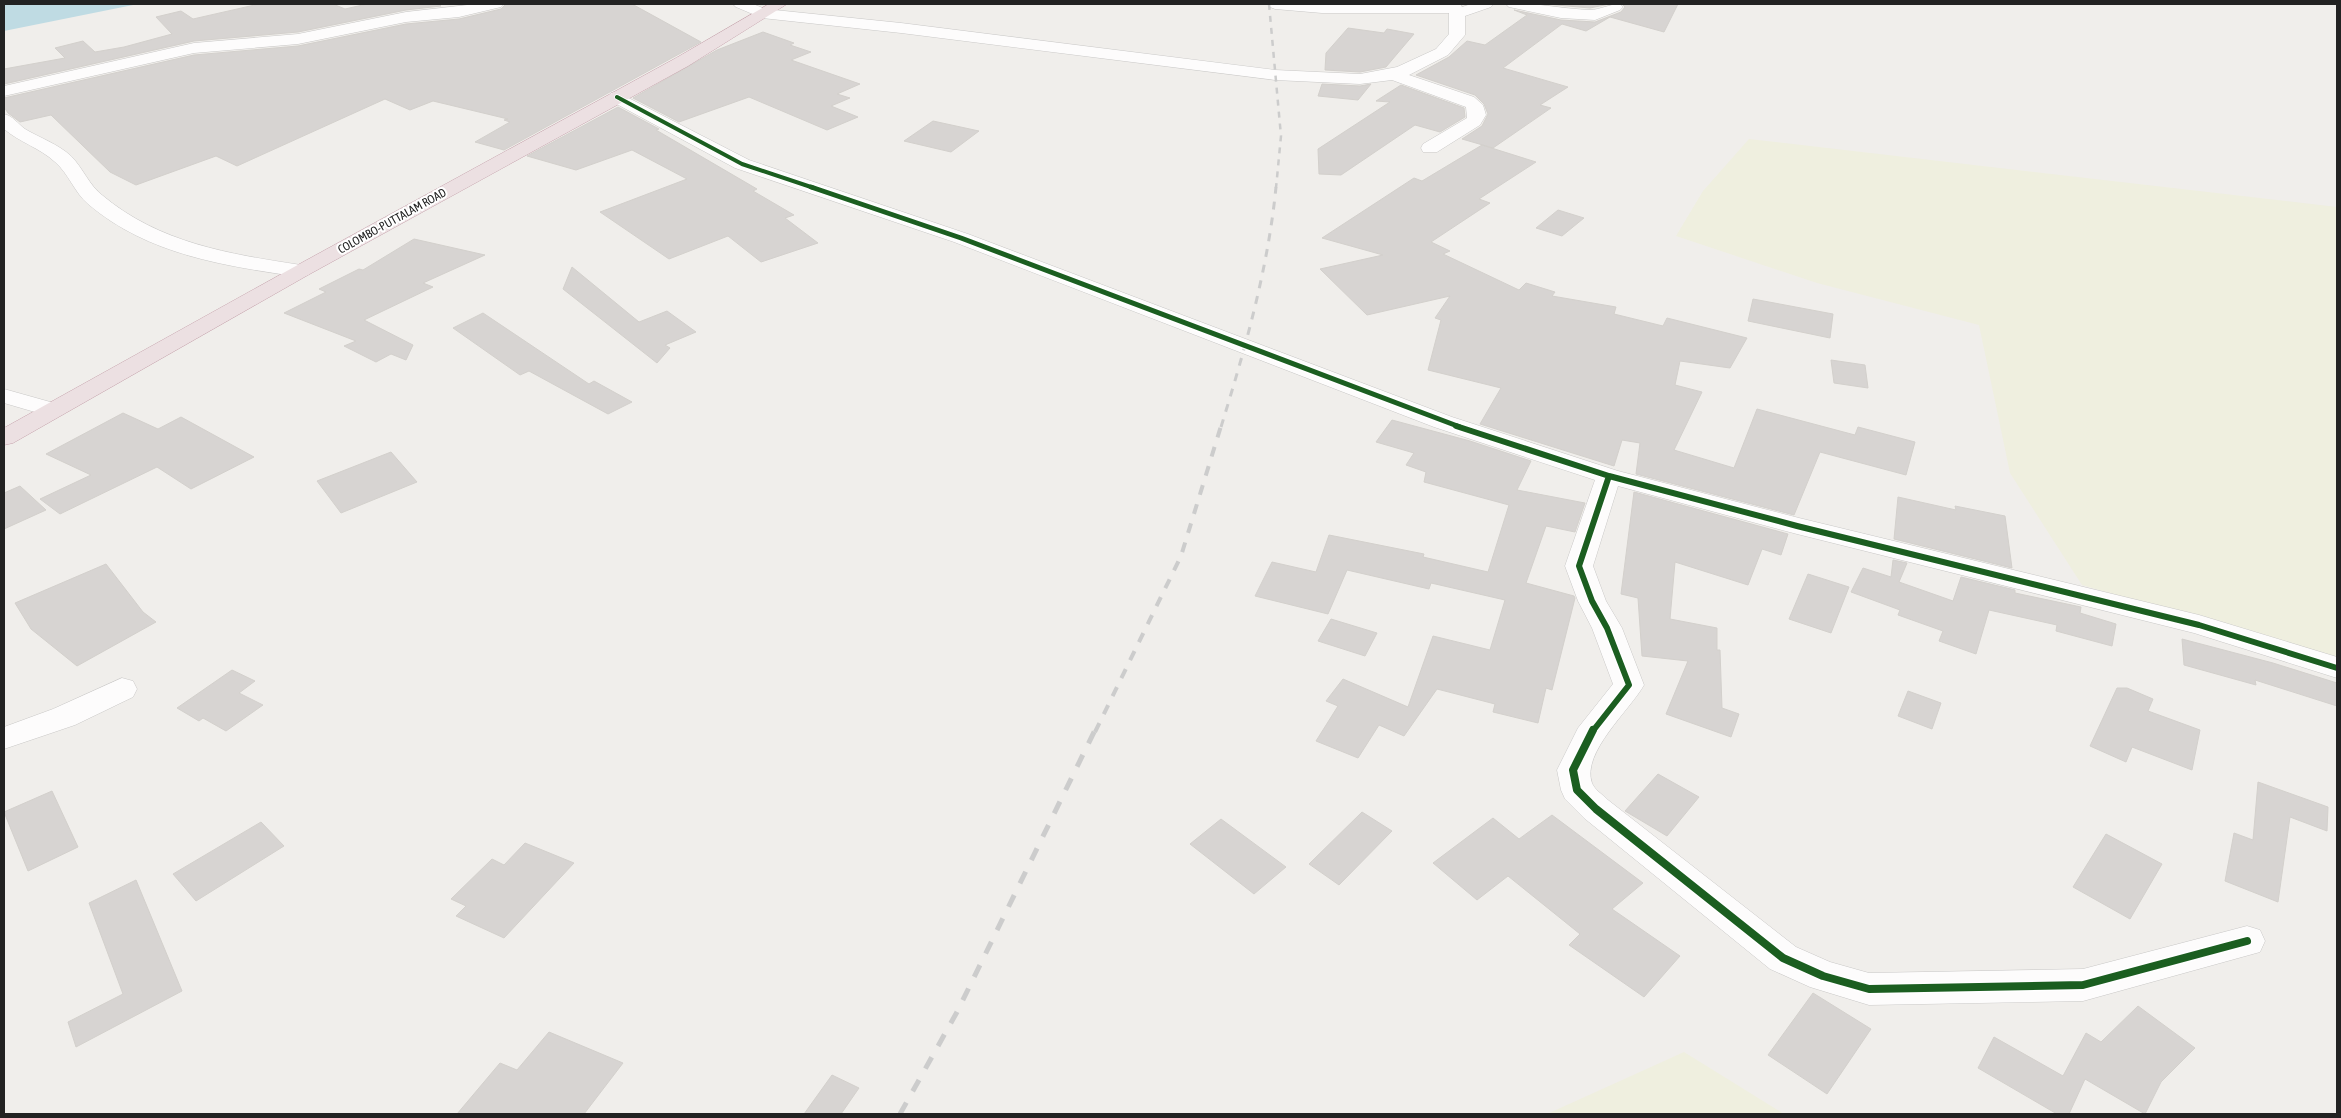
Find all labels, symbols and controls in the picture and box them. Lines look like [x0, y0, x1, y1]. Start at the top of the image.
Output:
street label: COLOMBO-PUTTALAM ROAD [335, 185, 449, 257]

